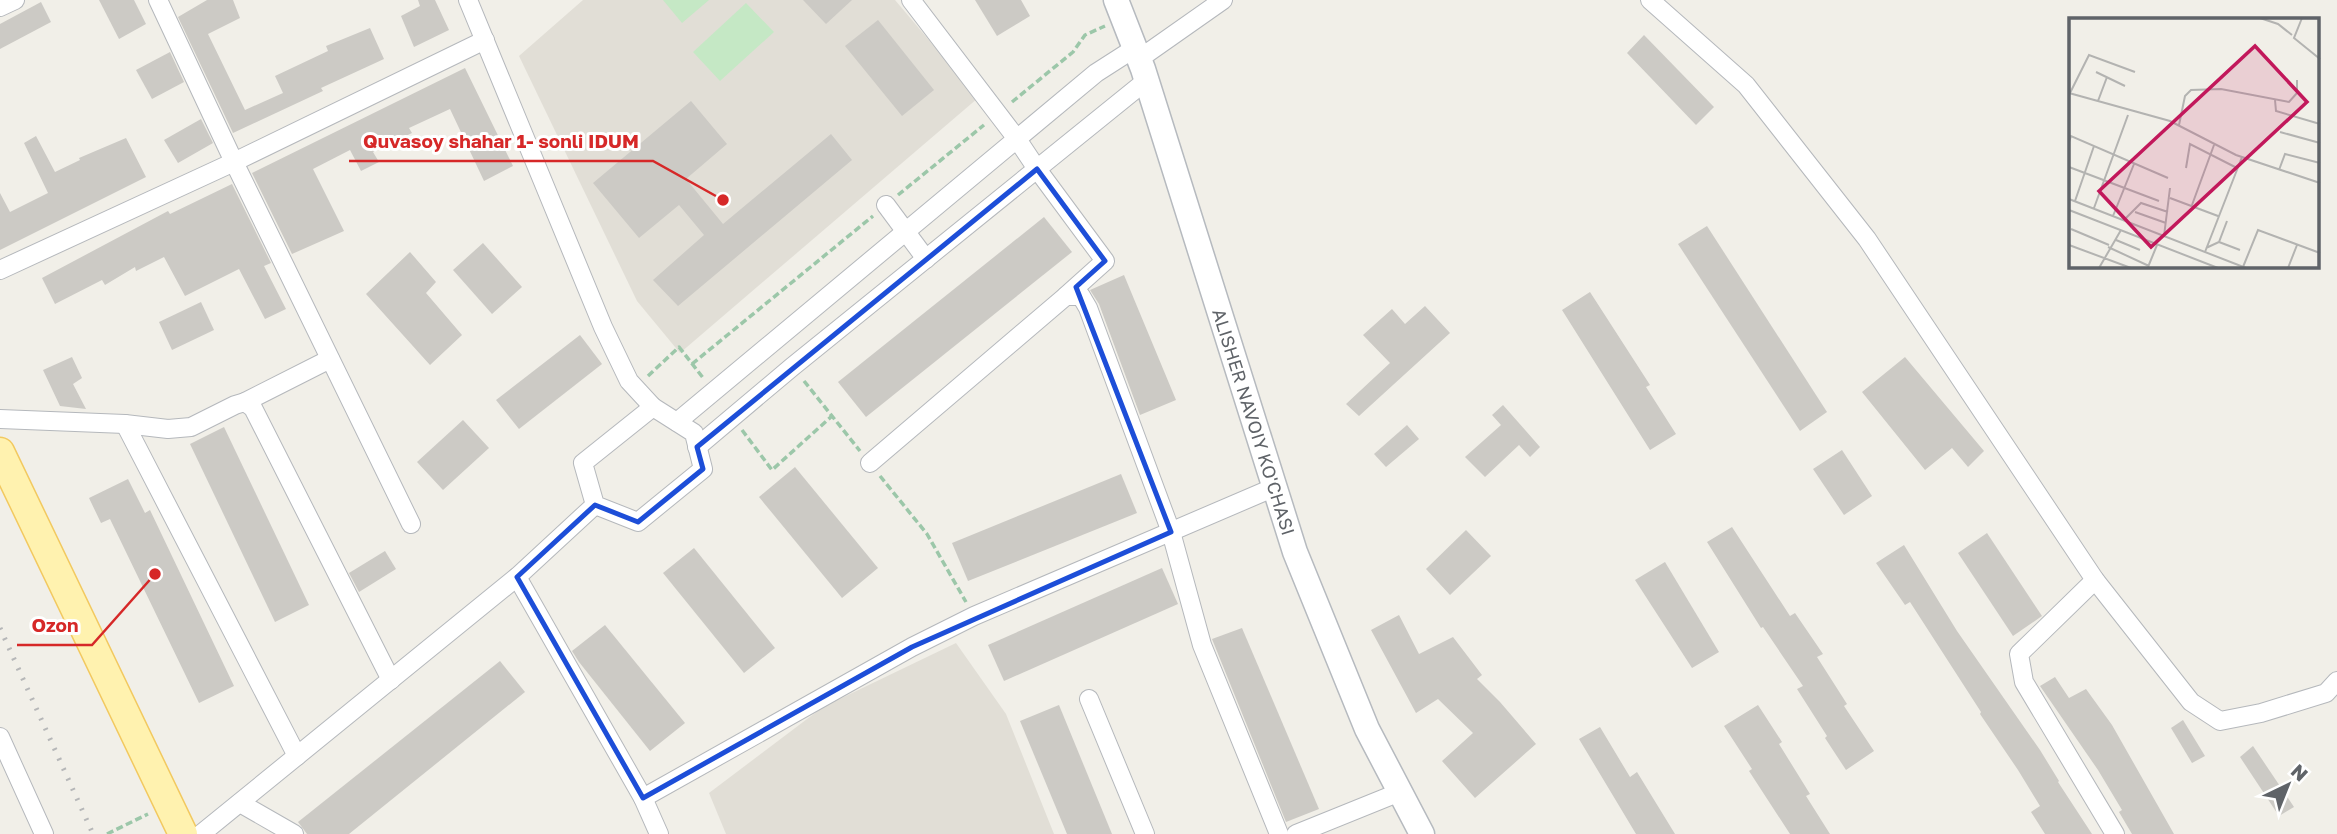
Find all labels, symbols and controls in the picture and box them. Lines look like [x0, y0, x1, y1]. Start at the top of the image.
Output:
inset map [2069, 18, 2320, 268]
callout: Quvasoy shahar 1- sonli IDUM [349, 121, 653, 161]
text: Quvasoy shahar 1- sonli IDUM [363, 129, 639, 152]
street label: ALISHER NAVOIY KO'CHASI [1208, 306, 1300, 538]
callout: Ozon [17, 605, 92, 645]
text: Ozon [32, 613, 78, 636]
north arrow [2253, 750, 2323, 820]
text: N [2287, 759, 2313, 786]

